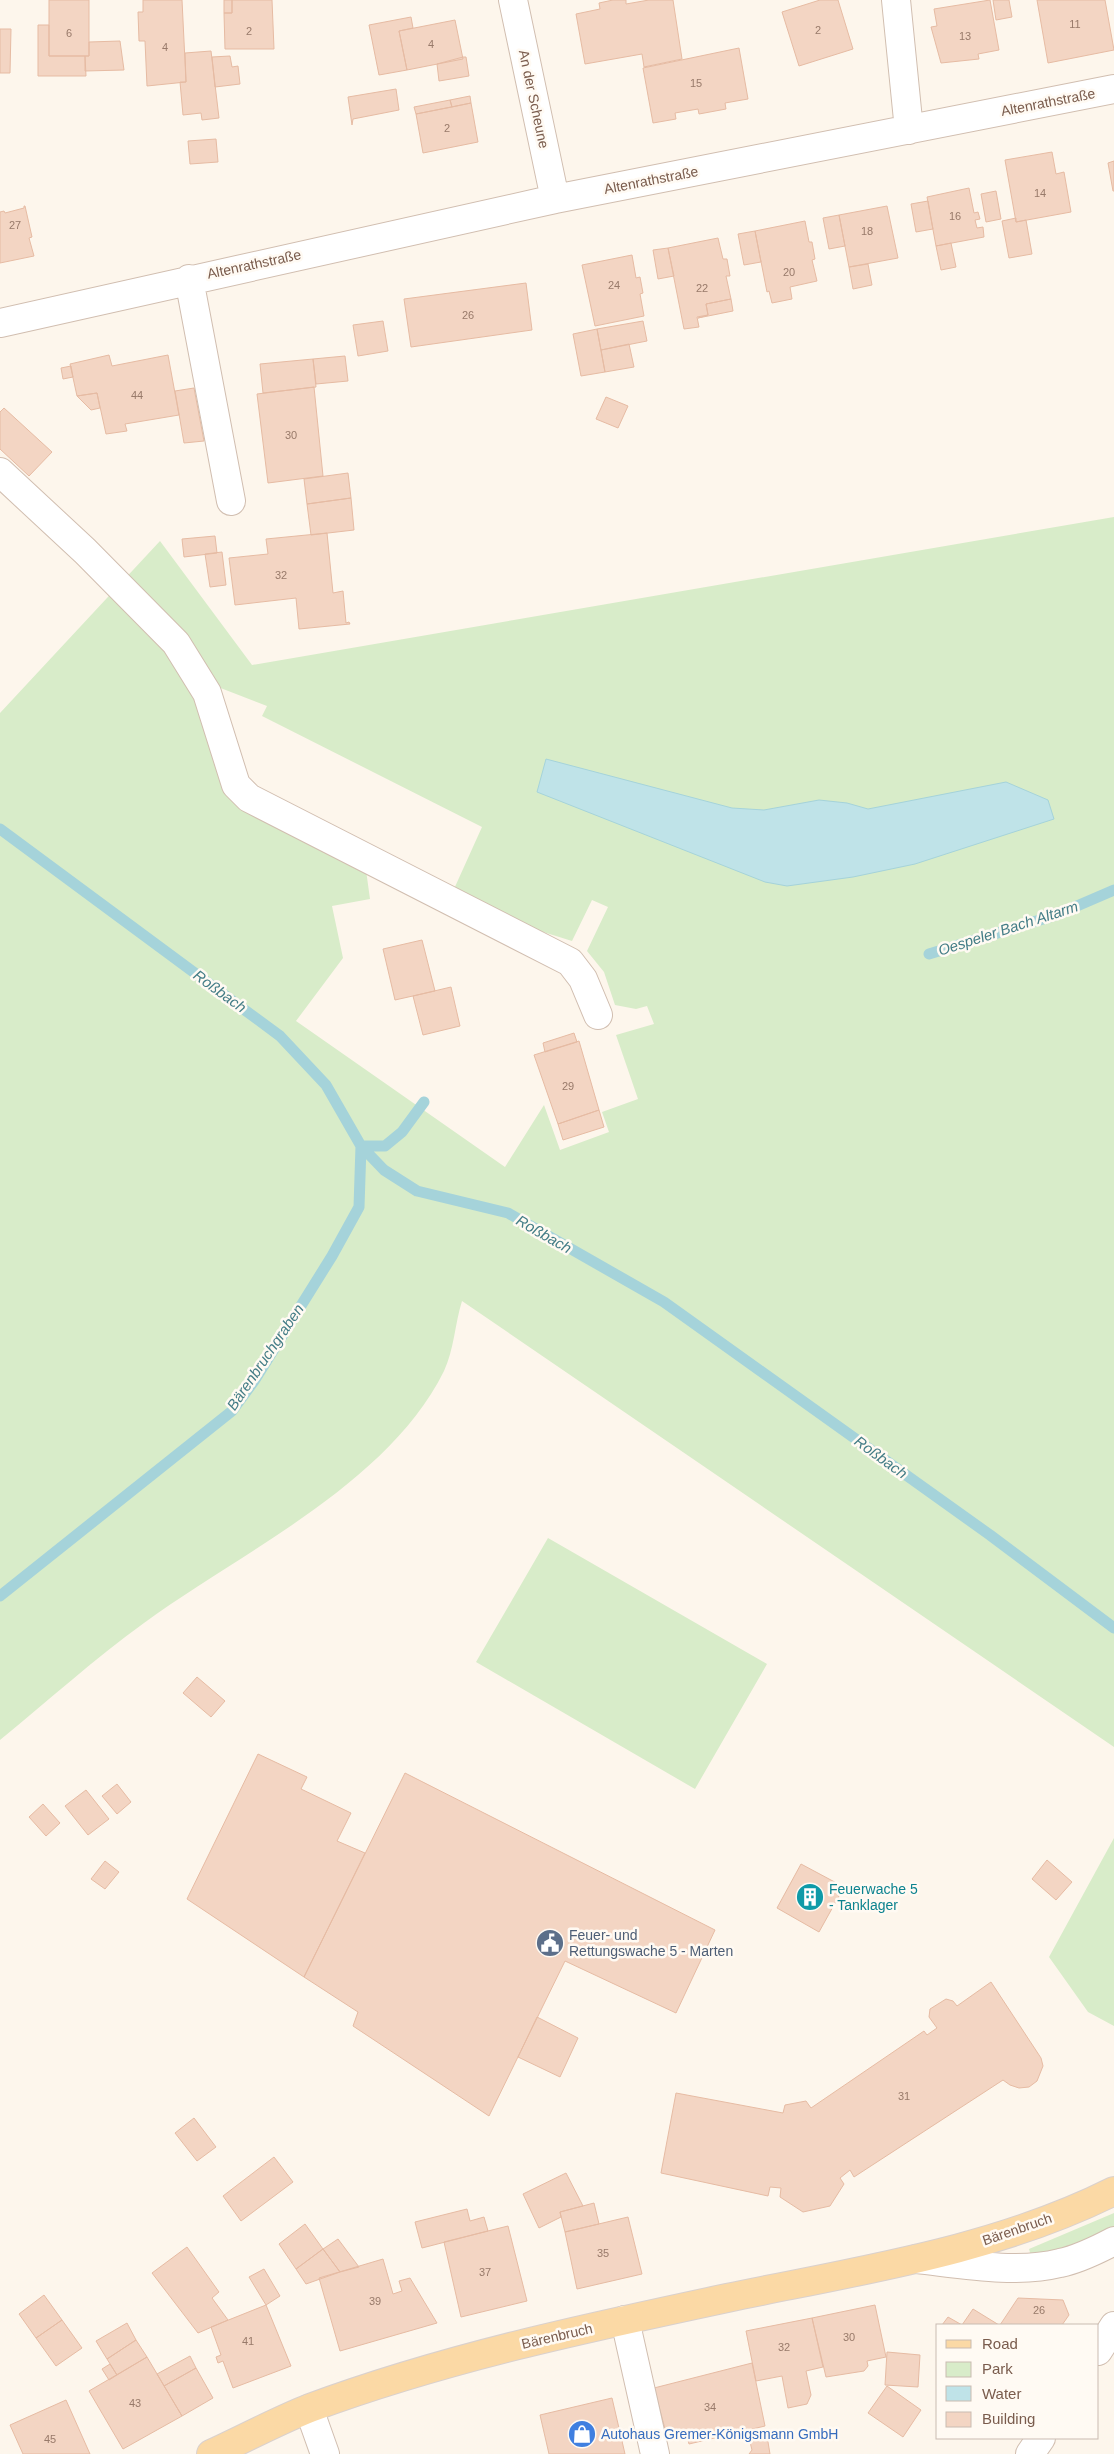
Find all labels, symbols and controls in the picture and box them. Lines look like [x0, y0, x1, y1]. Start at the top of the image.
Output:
house number: 11 [1069, 18, 1081, 30]
house number: 2 [815, 24, 821, 36]
house number: 2 [246, 25, 252, 37]
house number: 6 [66, 27, 72, 39]
house number: 13 [959, 30, 971, 42]
house number: 4 [428, 38, 434, 50]
house number: 4 [162, 41, 168, 53]
street label: An der Scheune [516, 48, 552, 150]
house number: 15 [690, 77, 702, 89]
street label: Altenrathstraße [999, 85, 1097, 119]
house number: 2 [444, 122, 450, 134]
street label: Altenrathstraße [602, 163, 700, 197]
house number: 14 [1034, 187, 1046, 199]
house number: 16 [949, 210, 961, 222]
house number: 27 [9, 219, 21, 231]
house number: 18 [861, 225, 873, 237]
street label: Altenrathstraße [206, 246, 303, 282]
house number: 20 [783, 266, 795, 278]
house number: 24 [608, 279, 620, 291]
house number: 22 [696, 282, 708, 294]
house number: 26 [462, 309, 474, 321]
house number: 44 [131, 389, 143, 401]
house number: 30 [285, 429, 297, 441]
house number: 32 [275, 569, 287, 581]
water label: Oespeler Bach Altarm [936, 897, 1080, 959]
water label: Roßbach [190, 966, 250, 1016]
house number: 29 [562, 1080, 574, 1092]
water label: Roßbach [513, 1211, 575, 1257]
water label: Bärenbruchgraben [223, 1301, 307, 1413]
water label: Roßbach [851, 1432, 911, 1482]
place label: Feuerwache 5 - Tanklager [829, 1881, 918, 1913]
building icon: Feuerwache 5 - Tanklager [795, 1882, 825, 1912]
place label: Feuer- und Rettungswache 5 - Marten [569, 1927, 733, 1959]
public building icon: Feuer- und Rettungswache 5 - Marten [535, 1928, 565, 1958]
house number: 31 [898, 2090, 910, 2102]
street label: Bärenbruch [980, 2210, 1054, 2248]
house number: 35 [597, 2247, 609, 2259]
house number: 37 [479, 2266, 491, 2278]
house number: 39 [369, 2295, 381, 2307]
house number: 26 [1033, 2304, 1045, 2316]
street label: Bärenbruch [520, 2320, 594, 2352]
legend [936, 2324, 1099, 2439]
house number: 30 [843, 2331, 855, 2343]
house number: 41 [242, 2335, 254, 2347]
text: Road [982, 2335, 1018, 2352]
house number: 32 [778, 2341, 790, 2353]
text: Park [982, 2360, 1013, 2377]
text: Water [982, 2385, 1021, 2402]
house number: 43 [129, 2397, 141, 2409]
house number: 34 [704, 2401, 716, 2413]
text: Building [982, 2410, 1035, 2427]
shop icon: Autohaus Gremer-Königsmann GmbH [567, 2419, 597, 2449]
place label: Autohaus Gremer-Königsmann GmbH [601, 2426, 838, 2442]
house number: 45 [44, 2433, 56, 2445]

